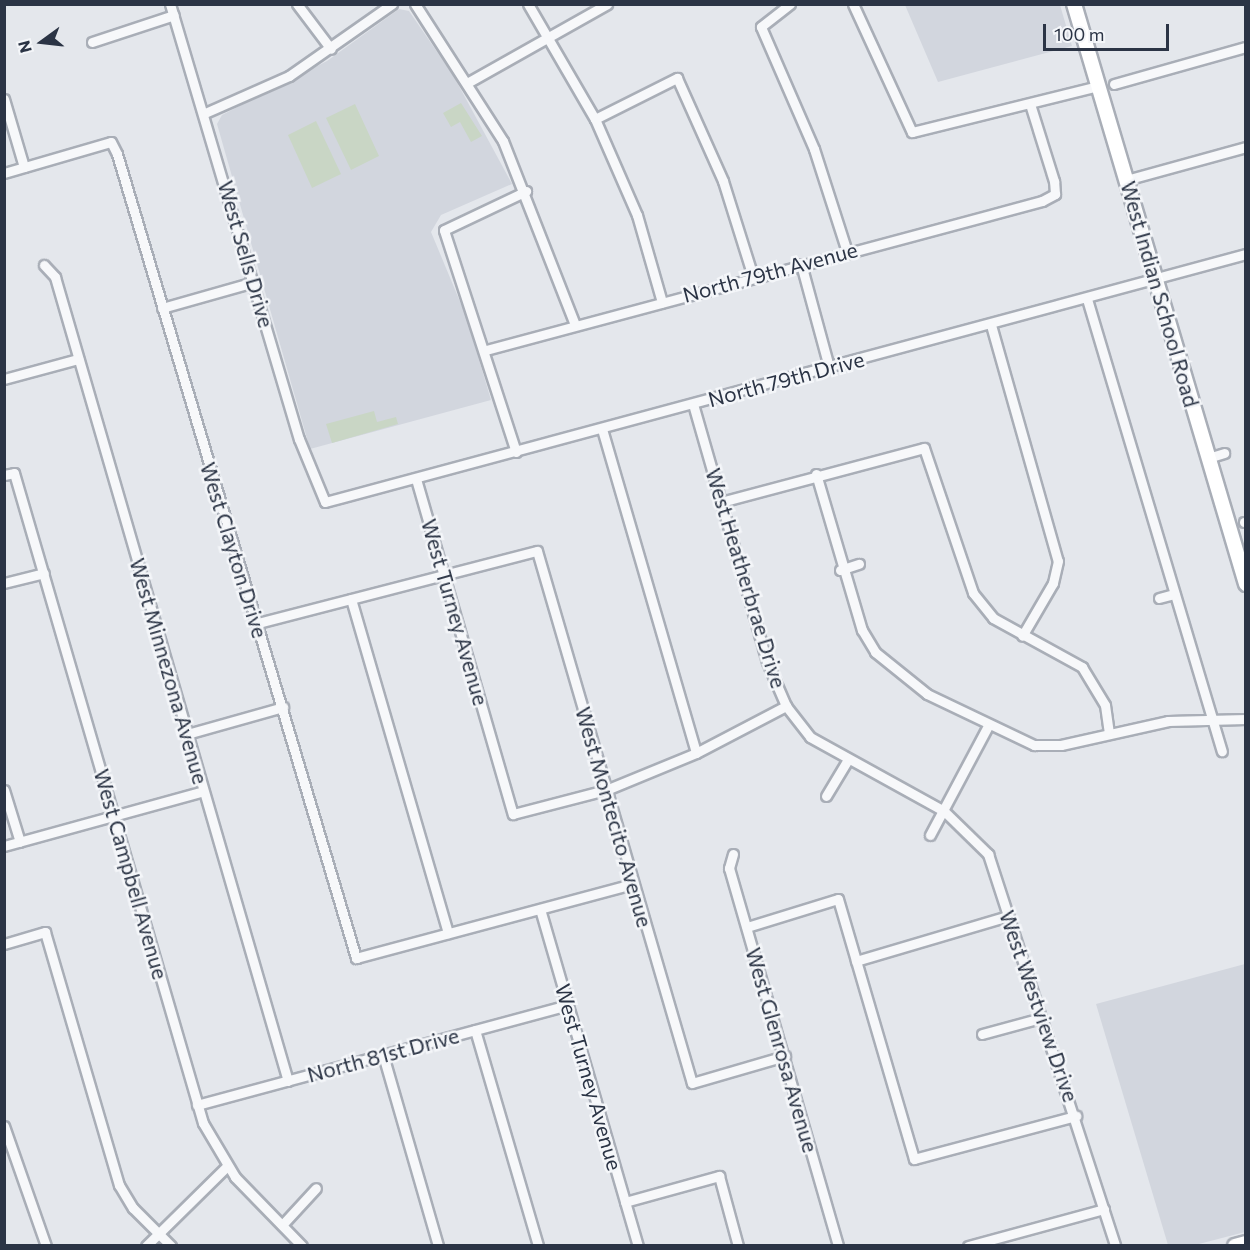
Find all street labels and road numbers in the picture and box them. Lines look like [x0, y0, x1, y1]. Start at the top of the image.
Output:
street label: West Sells Drive [213, 178, 279, 330]
street label: West Indian School Road [1116, 178, 1204, 410]
street label: North 79th Avenue [680, 237, 860, 307]
street label: North 79th Drive [705, 346, 867, 412]
street label: West Clayton Drive [195, 459, 273, 641]
street label: West Heatherbrae Drive [701, 465, 791, 691]
street label: West Turney Avenue [416, 516, 494, 708]
street label: West Minnezona Avenue [125, 555, 213, 787]
street label: West Montecito Avenue [570, 704, 658, 930]
street label: West Campbell Avenue [89, 766, 173, 982]
street label: West Westview Drive [994, 907, 1084, 1105]
street label: West Glenrosa Avenue [741, 945, 823, 1155]
street label: West Turney Avenue [550, 981, 628, 1173]
street label: North 81st Drive [304, 1023, 462, 1087]

